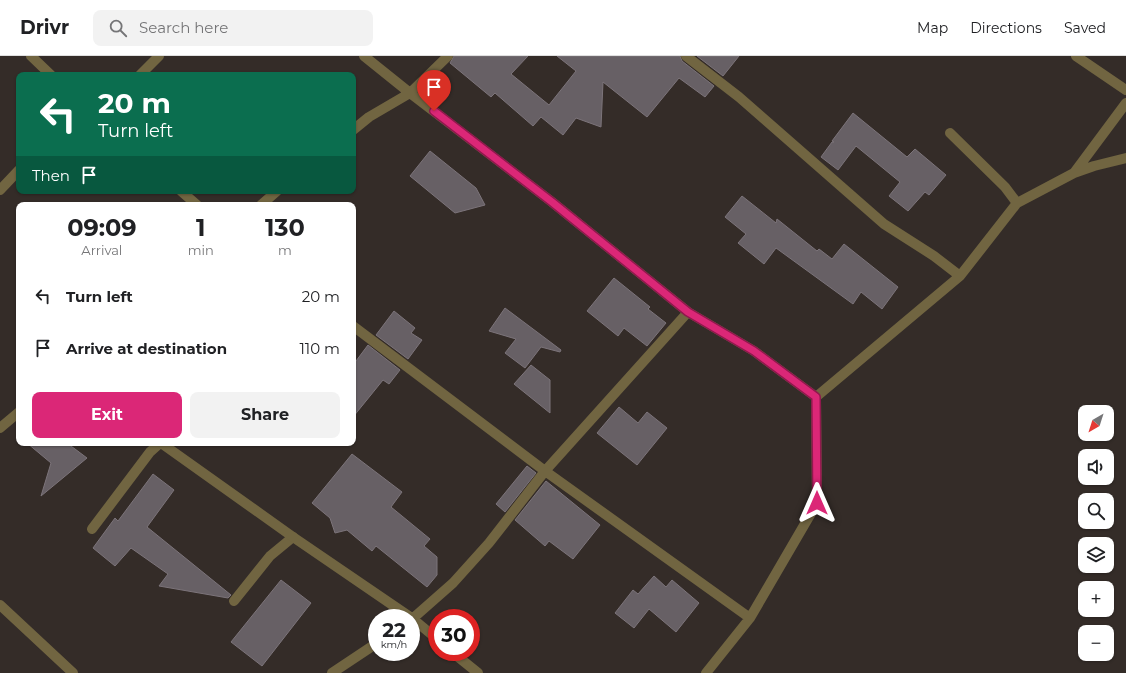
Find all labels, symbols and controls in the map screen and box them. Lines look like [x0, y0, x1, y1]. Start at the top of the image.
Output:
search box [93, 10, 373, 46]
text: Drivr [20, 16, 69, 39]
icon: search [107, 17, 129, 39]
text: Search here [139, 18, 228, 37]
text: Map [917, 19, 948, 37]
text: Directions [970, 19, 1042, 37]
text: Saved [1064, 19, 1106, 37]
pin [417, 70, 451, 111]
icon: arrive [423, 76, 445, 98]
text: 20 m [98, 86, 171, 120]
icon: left [32, 88, 84, 140]
text: Turn left [98, 120, 173, 142]
icon: arrive [78, 164, 100, 186]
text: Then [32, 166, 70, 185]
text: 09:09 [67, 213, 137, 242]
text: 1 [196, 213, 205, 242]
text: 130 [265, 213, 305, 242]
text: Arrival [81, 242, 122, 258]
text: min [188, 242, 214, 258]
text: m [278, 242, 292, 258]
icon: left [32, 285, 54, 307]
text: Turn left [66, 287, 133, 306]
text: 20 m [302, 287, 340, 306]
icon: arrive [32, 337, 54, 359]
text: Arrive at destination [66, 339, 227, 358]
text: 110 m [299, 339, 340, 358]
button: Exit [32, 392, 182, 438]
button: Share [190, 392, 340, 438]
north arrow [1078, 405, 1114, 441]
map controls [1078, 405, 1114, 661]
button: sound [1078, 449, 1114, 485]
position arrow [796, 482, 838, 524]
button: search [1078, 493, 1114, 529]
button: layers [1078, 537, 1114, 573]
button: + [1078, 581, 1114, 617]
speed limit sign: 30 [428, 609, 480, 661]
text: 22 [382, 618, 406, 642]
button: − [1078, 625, 1114, 661]
text: km/h [381, 638, 407, 651]

